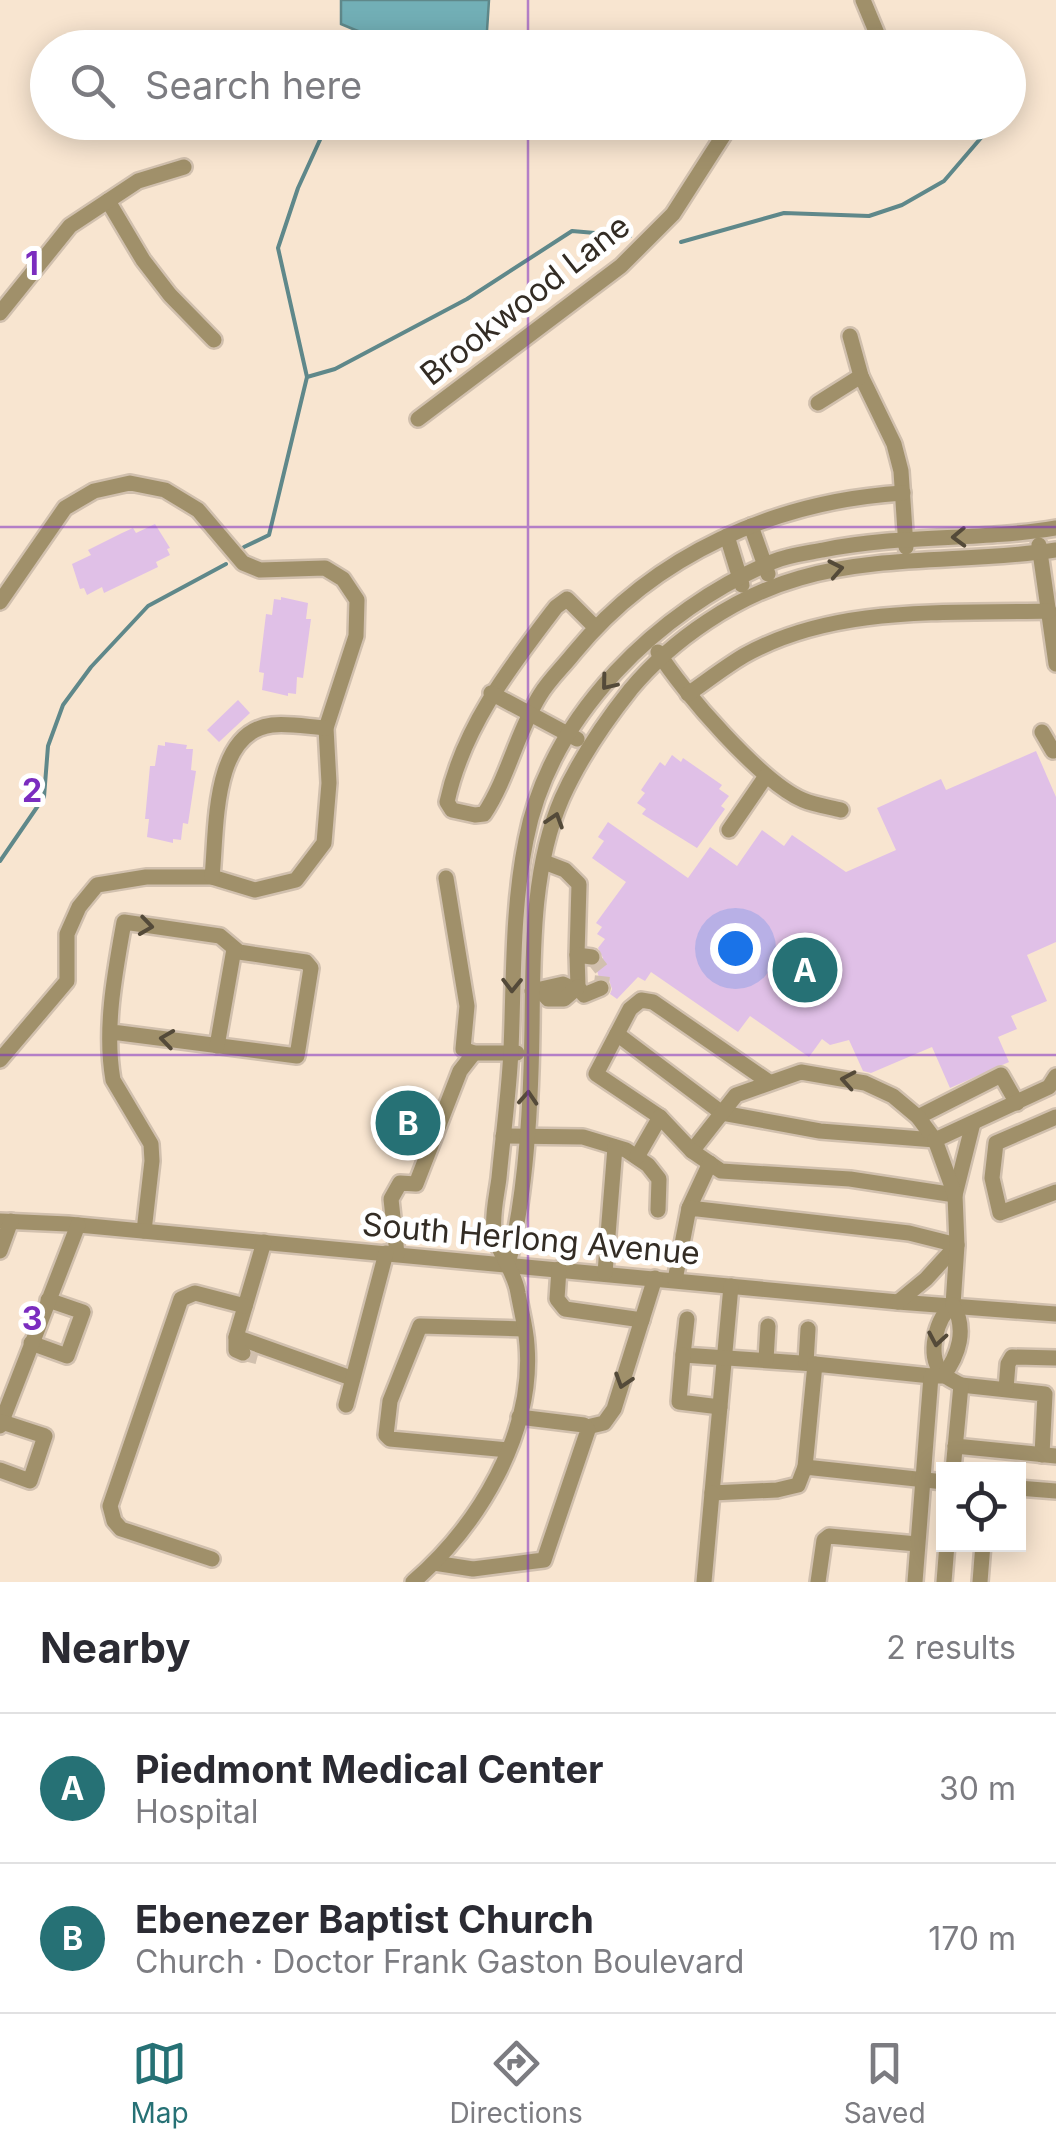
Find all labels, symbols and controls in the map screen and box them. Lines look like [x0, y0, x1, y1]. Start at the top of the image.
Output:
search box [30, 30, 1026, 140]
icon: search [65, 58, 120, 113]
text: Search here [145, 62, 362, 108]
street label: Brookwood Lane [412, 206, 637, 393]
text: 1 [25, 244, 39, 283]
one-way arrow [950, 526, 966, 547]
one-way arrow [828, 560, 845, 581]
one-way arrow [602, 671, 619, 689]
text: 2 [22, 771, 42, 810]
one-way arrow [543, 812, 563, 829]
one-way arrow [138, 914, 155, 935]
your location [710, 923, 761, 974]
pin: A [772, 932, 838, 1008]
one-way arrow [502, 977, 523, 993]
one-way arrow [159, 1029, 175, 1050]
one-way arrow [839, 1070, 856, 1091]
pin: B [376, 1086, 440, 1160]
one-way arrow [517, 1089, 539, 1105]
street label: South Herlong Avenue [361, 1204, 702, 1273]
text: 3 [22, 1299, 42, 1338]
one-way arrow [927, 1331, 948, 1347]
one-way arrow [614, 1371, 634, 1388]
map controls [936, 1462, 1026, 1552]
button: locate [936, 1462, 1026, 1552]
text: Nearby [40, 1622, 191, 1673]
text: 2 results [886, 1628, 1016, 1667]
text: Piedmont Medical Center [135, 1746, 604, 1792]
text: A [61, 1769, 84, 1808]
text: 30 m [939, 1769, 1016, 1808]
text: Hospital [135, 1792, 259, 1831]
text: Ebenezer Baptist Church [135, 1896, 594, 1942]
text: B [62, 1919, 83, 1958]
text: 170 m [928, 1919, 1016, 1958]
text: Church · Doctor Frank Gaston Boulevard [135, 1942, 744, 1981]
tab: Map [130, 2036, 189, 2130]
tab: Directions [449, 2036, 583, 2130]
tab: Saved [844, 2036, 926, 2130]

